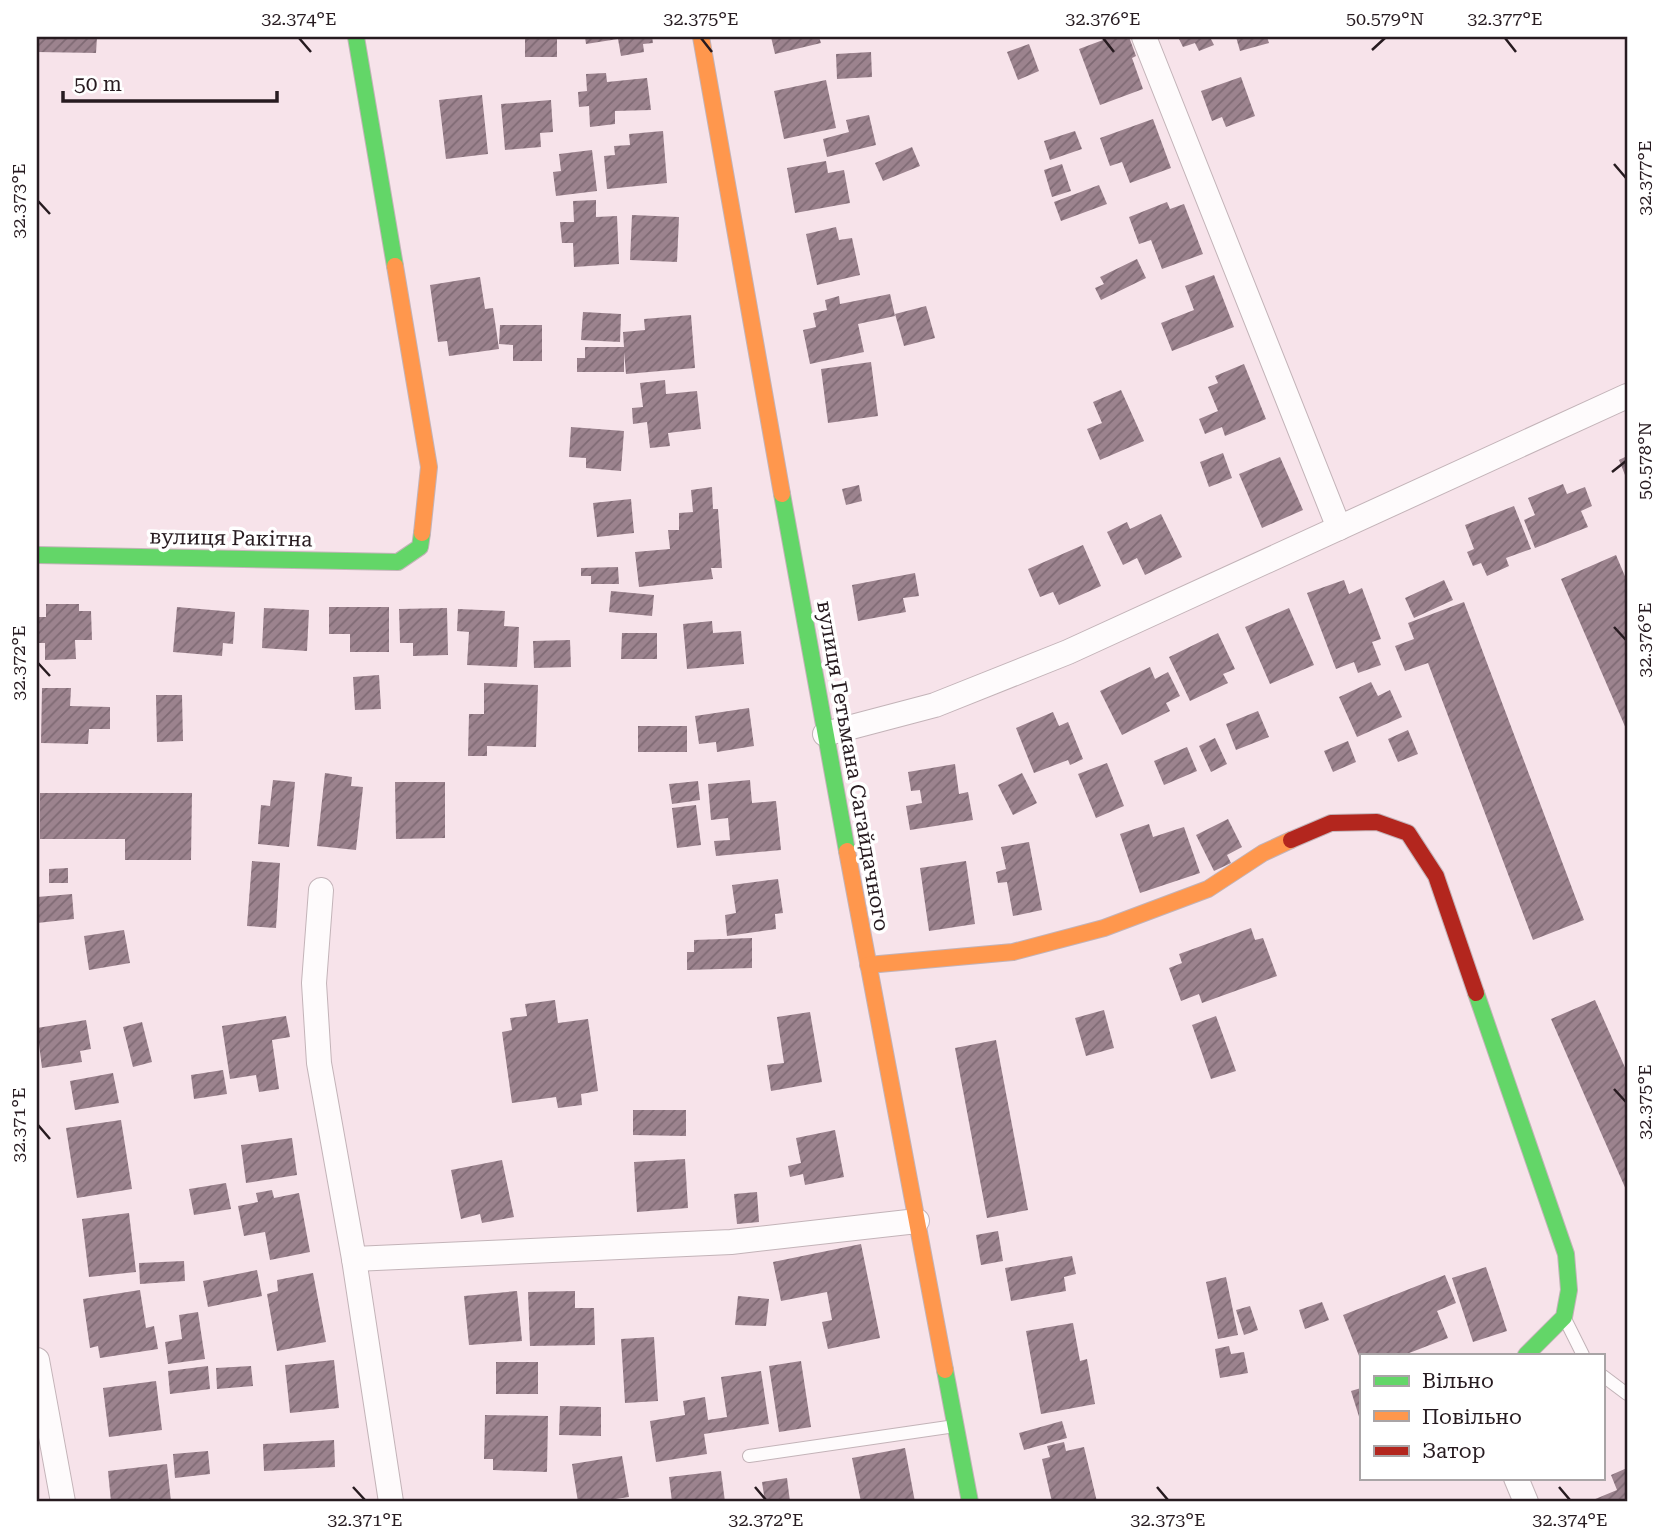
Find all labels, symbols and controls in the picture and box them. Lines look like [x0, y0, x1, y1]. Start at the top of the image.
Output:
text: 32.374°E [261, 8, 337, 29]
text: 32.375°E [663, 8, 739, 29]
text: 32.376°E [1065, 8, 1141, 29]
text: 50.579°N [1346, 8, 1424, 29]
text: 32.377°E [1467, 8, 1543, 29]
scale bar [63, 60, 276, 104]
text: 50 m [74, 72, 122, 96]
text: 32.377°E [1634, 140, 1655, 216]
text: 32.373°E [8, 163, 29, 239]
text: 50.578°N [1634, 422, 1655, 500]
street label: вулиця Ракітна [149, 525, 313, 551]
street label: вулиця Гетьмана Сагайдачного [812, 599, 894, 933]
text: 32.376°E [1634, 602, 1655, 678]
text: 32.372°E [8, 625, 29, 701]
text: 32.375°E [1634, 1064, 1655, 1140]
text: 32.371°E [8, 1087, 29, 1163]
legend [1360, 1354, 1604, 1480]
text: Вільно [1422, 1369, 1494, 1393]
text: Повільно [1422, 1405, 1522, 1429]
text: Затор [1422, 1439, 1485, 1463]
text: 32.371°E [327, 1509, 403, 1530]
text: 32.372°E [728, 1509, 804, 1530]
text: 32.373°E [1130, 1509, 1206, 1530]
text: 32.374°E [1532, 1509, 1608, 1530]

